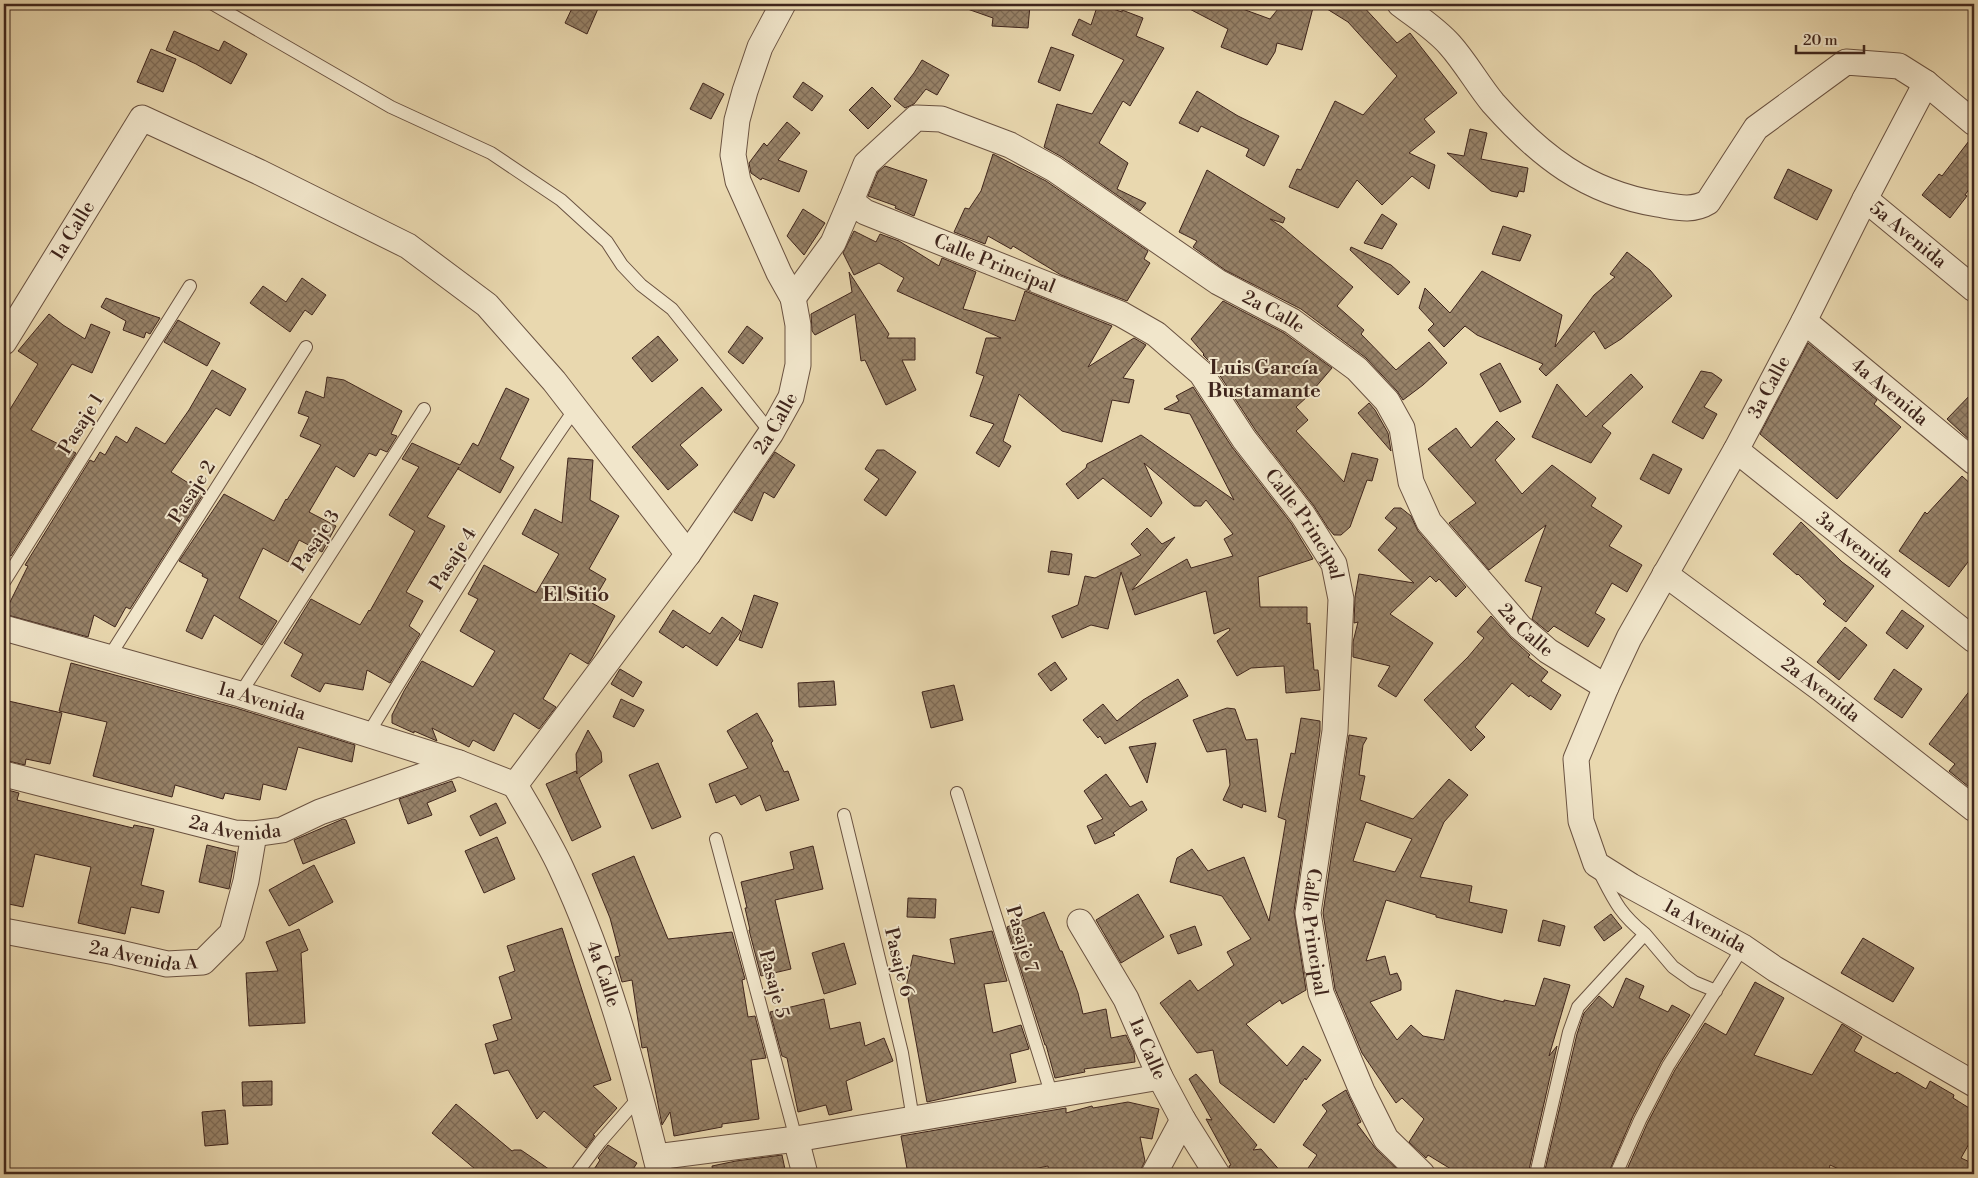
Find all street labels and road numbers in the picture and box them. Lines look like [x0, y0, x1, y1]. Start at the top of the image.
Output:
street label: 1a Calle [45, 196, 100, 265]
street label: 5a Avenida [1865, 196, 1952, 274]
street label: Calle Principal [930, 229, 1059, 299]
street label: 2a Calle [1238, 285, 1310, 339]
street label: 3a Calle [1743, 352, 1795, 422]
street label: 4a Avenida [1846, 353, 1933, 431]
street label: 2a Calle [748, 388, 803, 459]
street label: Pasaje 1 [53, 389, 109, 459]
street label: Pasaje 2 [163, 456, 221, 528]
street label: Calle Principal [1260, 464, 1349, 582]
street label: Pasaje 3 [287, 505, 345, 577]
street label: 3a Avenida [1811, 506, 1899, 583]
street label: Pasaje 4 [424, 523, 482, 595]
street label: 2a Calle [1493, 598, 1558, 662]
street label: 2a Avenida [1776, 652, 1866, 728]
street label: 1a Avenida [215, 676, 309, 726]
street label: 2a Avenida [186, 810, 283, 846]
street label: Calle Principal [1296, 867, 1333, 998]
street label: 1a Avenida [1659, 894, 1751, 959]
street label: Pasaje 7 [1000, 903, 1044, 976]
street label: Pasaje 6 [879, 925, 919, 999]
street label: 2a Avenida A [87, 935, 199, 977]
street label: 4a Calle [581, 937, 626, 1010]
street label: Pasaje 5 [753, 947, 795, 1021]
street label: 1a Calle [1124, 1014, 1172, 1084]

